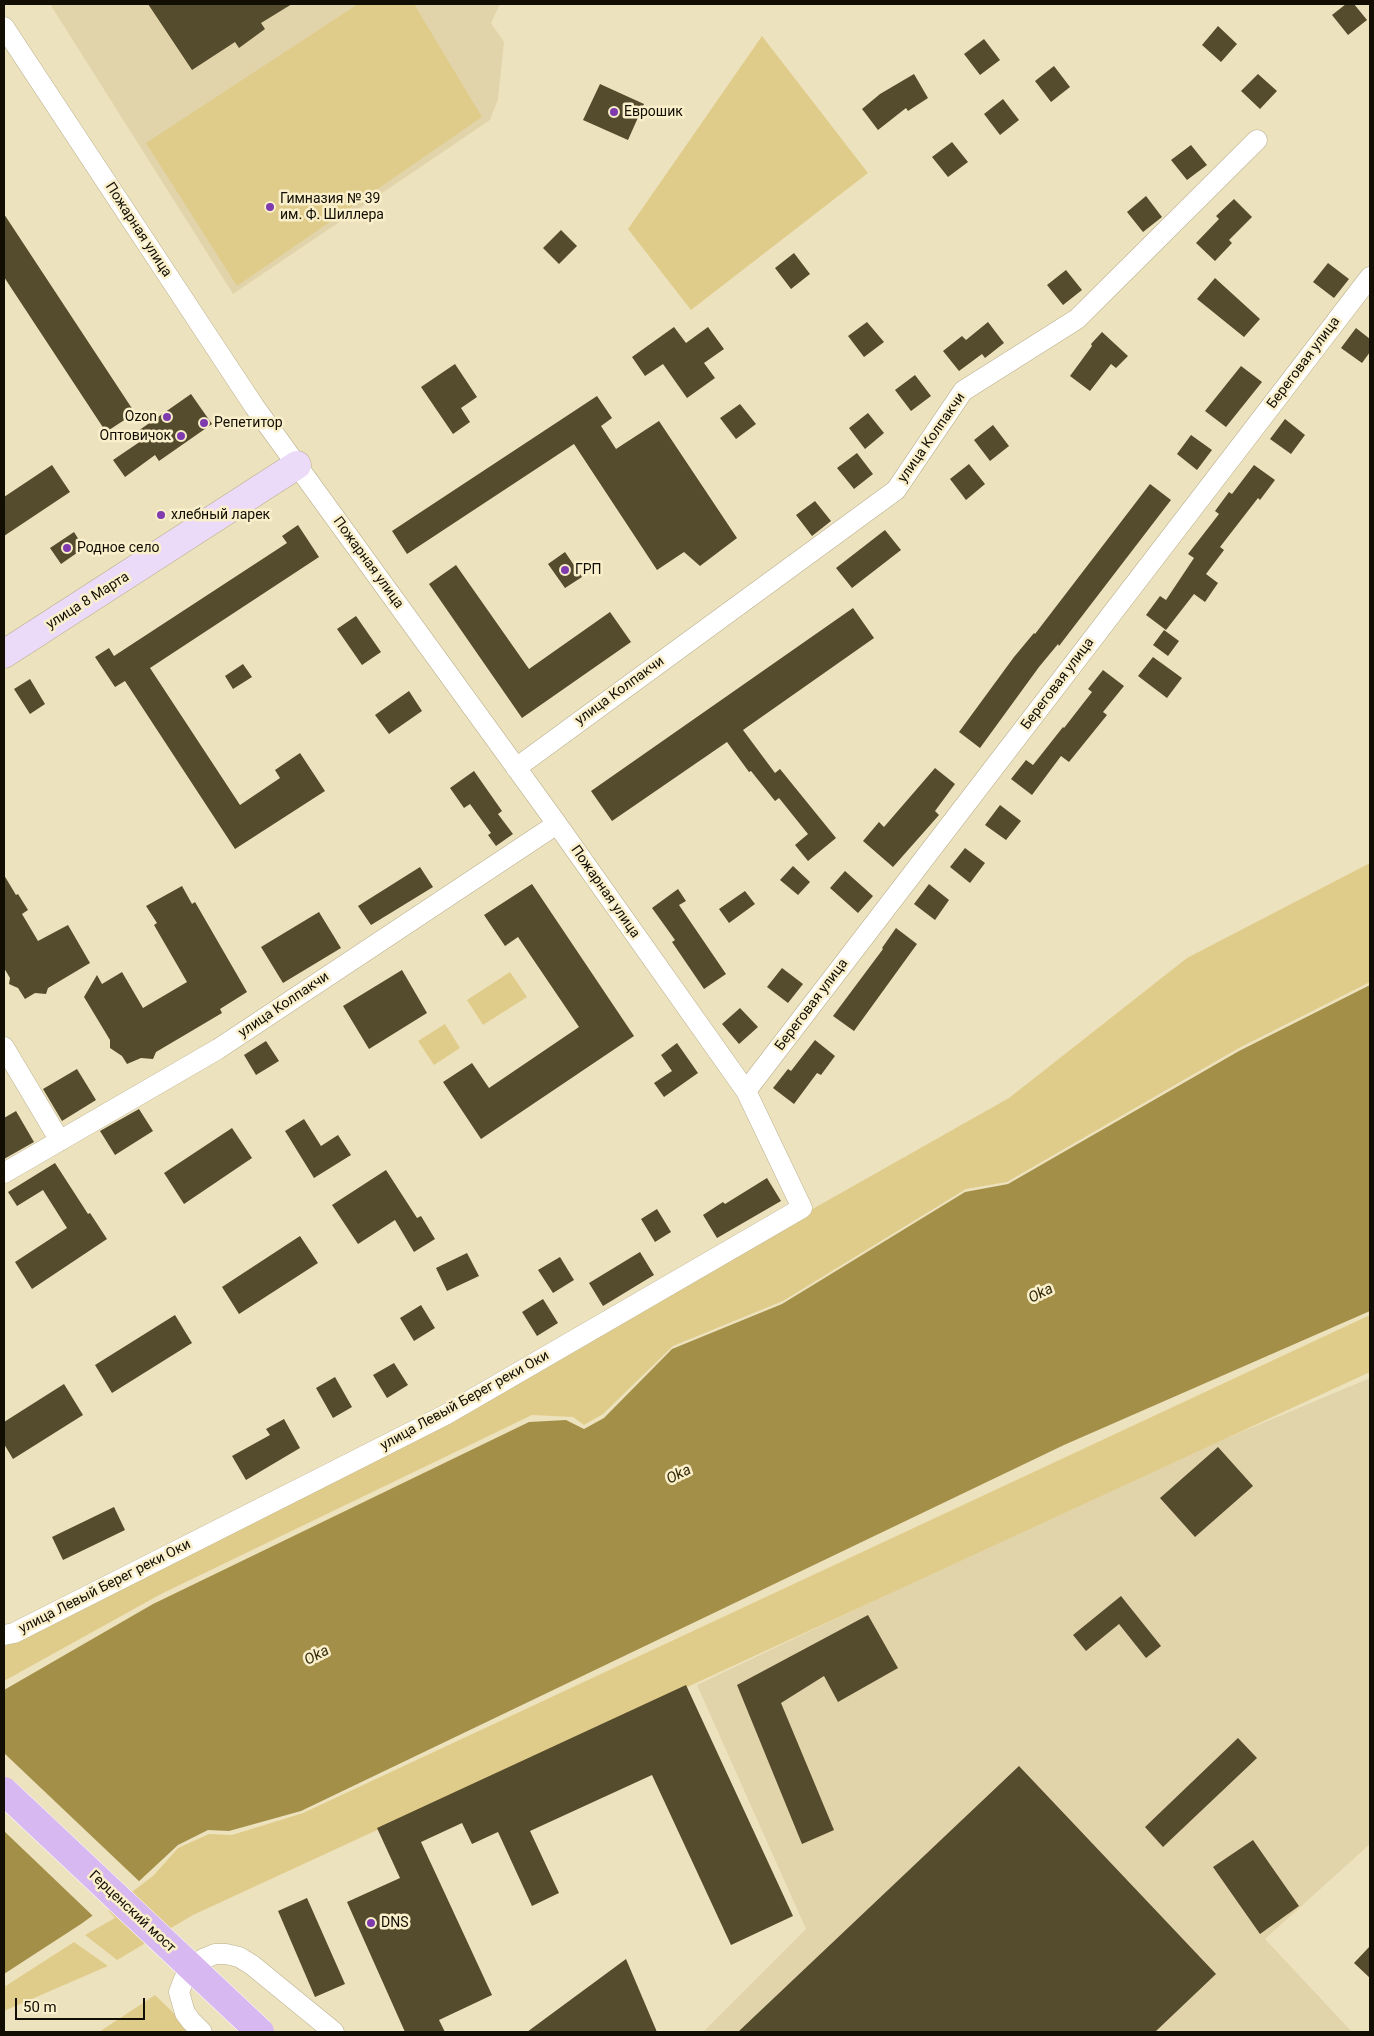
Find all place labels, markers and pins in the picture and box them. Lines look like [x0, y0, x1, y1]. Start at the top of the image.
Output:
place label: Еврошик [624, 104, 683, 120]
marker: Еврошик [608, 106, 620, 118]
place label: Гимназия № 39 им. Ф. Шиллера [280, 191, 384, 223]
marker: Гимназия № 39 им. Ф. Шиллера [264, 201, 276, 213]
place label: Ozon [125, 409, 157, 425]
marker: Ozon [161, 411, 173, 423]
place label: Репетитор [214, 415, 283, 431]
marker: Репетитор [198, 417, 210, 429]
place label: Оптовичок [100, 428, 171, 444]
marker: Оптовичок [175, 430, 187, 442]
place label: хлебный ларек [171, 507, 270, 523]
marker: хлебный ларек [155, 509, 167, 521]
place label: Родное село [77, 540, 159, 556]
marker: Родное село [61, 542, 73, 554]
place label: ГРП [575, 562, 602, 578]
marker: ГРП [559, 564, 571, 576]
place label: DNS [381, 1915, 408, 1931]
marker: DNS [365, 1917, 377, 1929]

